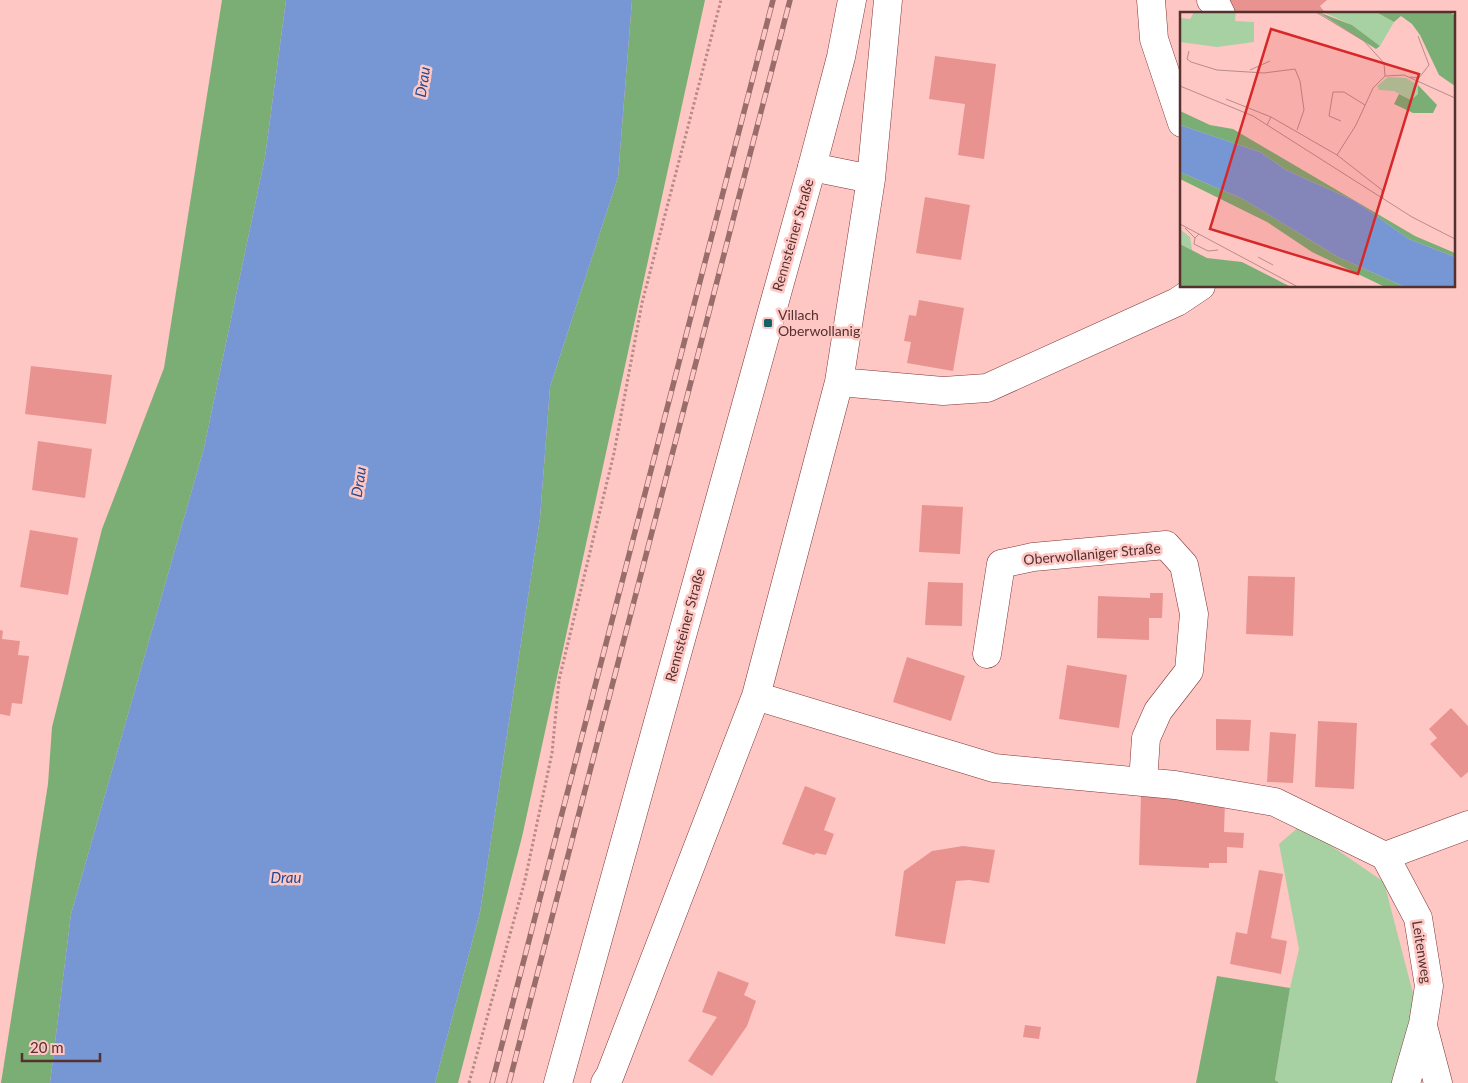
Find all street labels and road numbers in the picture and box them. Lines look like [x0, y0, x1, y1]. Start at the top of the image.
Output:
street label: Rennsteiner Straße [768, 177, 817, 293]
street label: Oberwollaniger Straße [1023, 539, 1161, 568]
street label: Rennsteiner Straße [661, 566, 708, 683]
street label: Leitenweg [1409, 919, 1436, 984]

